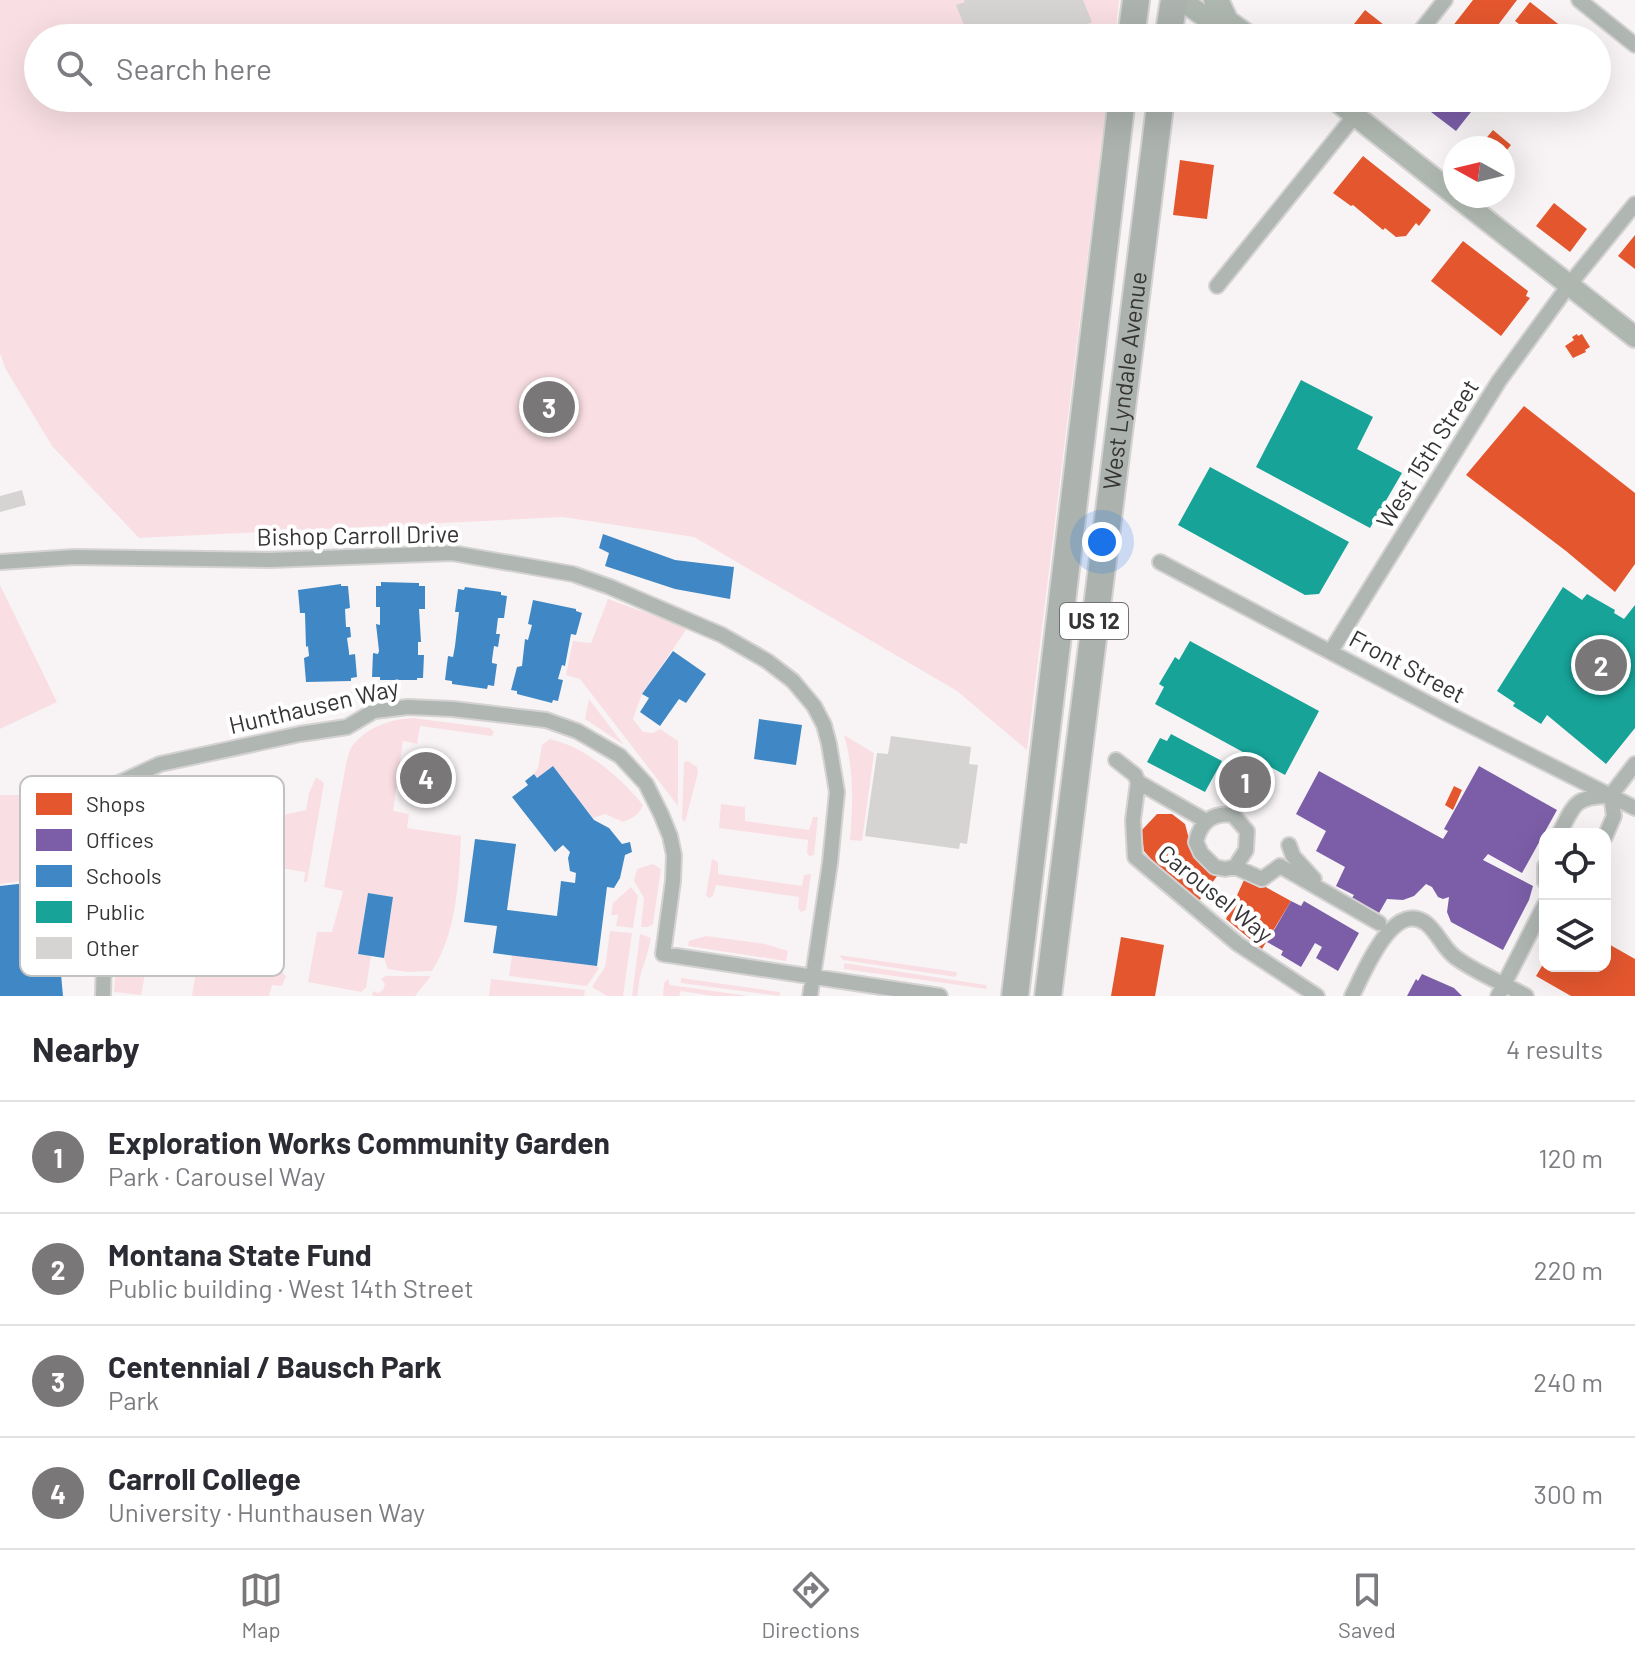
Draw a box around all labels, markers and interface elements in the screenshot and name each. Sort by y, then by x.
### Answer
search box [24,24,1611,112]
icon: search [52,46,96,90]
text: Search here [116,50,272,86]
north arrow [1443,136,1515,208]
street label: West Lyndale Avenue [1096,270,1152,491]
street label: West 15th Street [1369,373,1484,533]
pin: 3 [523,377,575,437]
street label: Bishop Carroll Drive [256,518,460,551]
your location [1082,522,1122,562]
road number: US 12 [1060,603,1128,639]
street label: Front Street [1345,623,1471,708]
pin: 2 [1575,635,1627,695]
street label: Hunthausen Way [226,672,401,739]
pin: 4 [400,748,452,808]
pin: 1 [1219,752,1271,812]
legend [20,776,284,976]
text: Shops [86,790,145,816]
text: Offices [86,826,154,852]
map controls [1539,828,1611,972]
button: locate [1539,828,1611,900]
street label: Carousel Way [1153,838,1279,948]
text: Schools [86,862,162,888]
text: Public [86,898,145,924]
button: layers [1539,900,1611,972]
text: Other [86,934,139,960]
text: Nearby [32,1028,140,1069]
text: 4 results [1506,1033,1603,1064]
text: Exploration Works Community Garden [108,1124,610,1160]
text: 1 [53,1142,63,1173]
text: 120 m [1539,1142,1603,1173]
text: Park · Carousel Way [108,1160,326,1191]
text: Montana State Fund [108,1236,372,1272]
text: 2 [51,1254,65,1285]
text: 220 m [1534,1254,1603,1285]
text: Public building · West 14th Street [108,1272,474,1303]
text: Centennial / Bausch Park [108,1348,442,1384]
text: 3 [51,1366,65,1397]
text: 240 m [1533,1366,1603,1397]
text: Park [108,1384,159,1415]
text: Carroll College [108,1460,301,1496]
text: 4 [50,1478,66,1509]
text: 300 m [1534,1478,1603,1509]
text: University · Hunthausen Way [108,1496,425,1527]
tab: Map [239,1568,283,1642]
tab: Directions [761,1568,860,1642]
tab: Saved [1338,1568,1396,1642]

